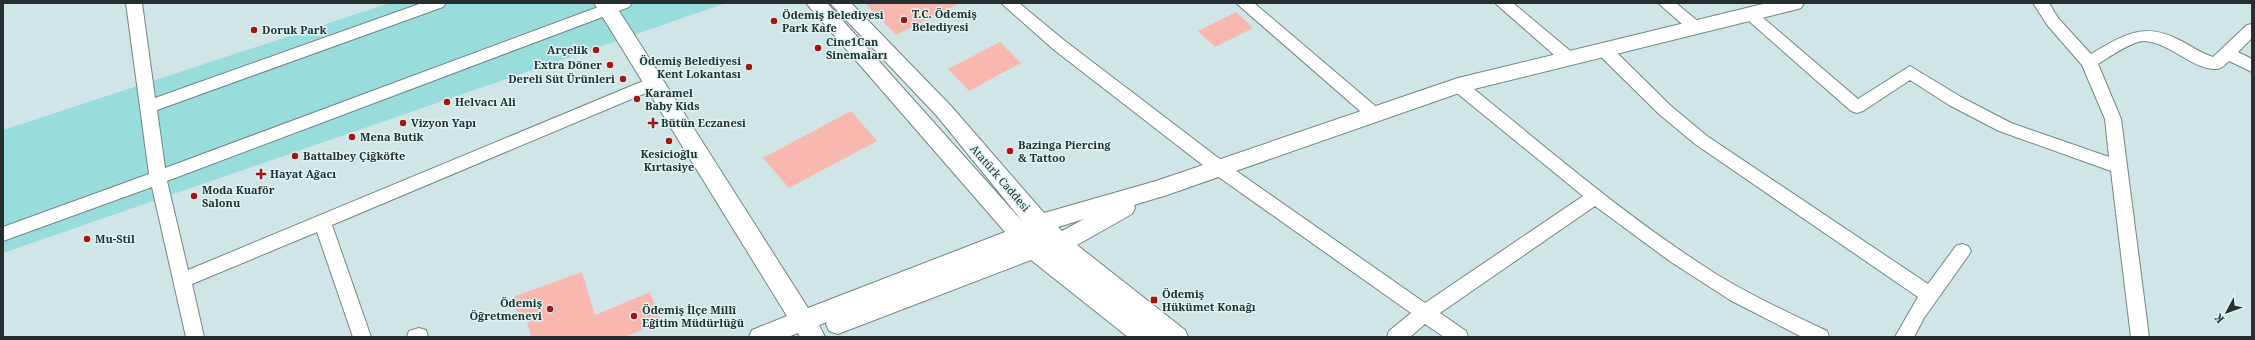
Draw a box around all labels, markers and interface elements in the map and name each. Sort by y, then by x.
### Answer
place label: T.C. Ödemiş Belediyesi [912,6,977,34]
place label: Ödemiş Belediyesi Park Kafe [782,7,884,35]
marker: T.C. Ödemiş Belediyesi [899,15,909,25]
marker: Ödemiş Belediyesi Park Kafe [769,16,779,26]
place label: Doruk Park [262,22,327,37]
marker: Doruk Park [249,25,259,35]
place label: Cine1Can Sinemaları [826,34,888,62]
place label: Arçelik [547,42,588,57]
marker: Cine1Can Sinemaları [813,43,823,53]
marker: Arçelik [591,45,601,55]
place label: Ödemiş Belediyesi Kent Lokantası [639,53,741,81]
place label: Extra Döner [534,57,602,72]
marker: Extra Döner [605,60,615,70]
marker: Ödemiş Belediyesi Kent Lokantası [744,62,754,72]
place label: Dereli Süt Ürünleri [508,71,615,86]
marker: Dereli Süt Ürünleri [618,74,628,84]
place label: Karamel Baby Kids [645,85,700,113]
place label: Helvacı Ali [455,94,516,109]
marker: Karamel Baby Kids [632,94,642,104]
marker: Helvacı Ali [442,97,452,107]
place label: Vizyon Yapı [411,115,476,130]
place label: Bütün Eczanesi [661,115,746,130]
marker: Vizyon Yapı [398,118,408,128]
marker: Bütün Eczanesi [648,118,658,128]
place label: Mena Butik [360,129,424,144]
marker: Mena Butik [347,132,357,142]
marker: Kesicioğlu Kırtasiye [664,136,674,146]
place label: Bazinga Piercing & Tattoo [1018,137,1112,165]
street label: Atatürk Caddesi [967,141,1034,215]
place label: Kesicioğlu Kırtasiye [640,146,698,174]
marker: Bazinga Piercing & Tattoo [1005,146,1015,156]
place label: Battalbey Çiğköfte [303,148,405,163]
marker: Battalbey Çiğköfte [290,151,300,161]
place label: Hayat Ağacı [270,166,336,181]
marker: Hayat Ağacı [255,168,267,180]
place label: Moda Kuaför Salonu [202,182,275,210]
marker: Moda Kuaför Salonu [189,191,199,201]
place label: Mu-Stil [95,231,135,246]
marker: Mu-Stil [82,234,92,244]
place label: Ödemiş Hükümet Konağı [1162,286,1256,314]
north arrow [2207,292,2247,332]
place label: Ödemiş Öğretmenevi [469,295,542,323]
marker: Ödemiş Hükümet Konağı [1149,295,1159,305]
place label: Ödemiş İlçe Millî Eğitim Müdürlüğü [642,302,745,330]
marker: Ödemiş Öğretmenevi [545,304,555,314]
text: K [2210,310,2227,327]
marker: Ödemiş İlçe Millî Eğitim Müdürlüğü [629,311,639,321]

